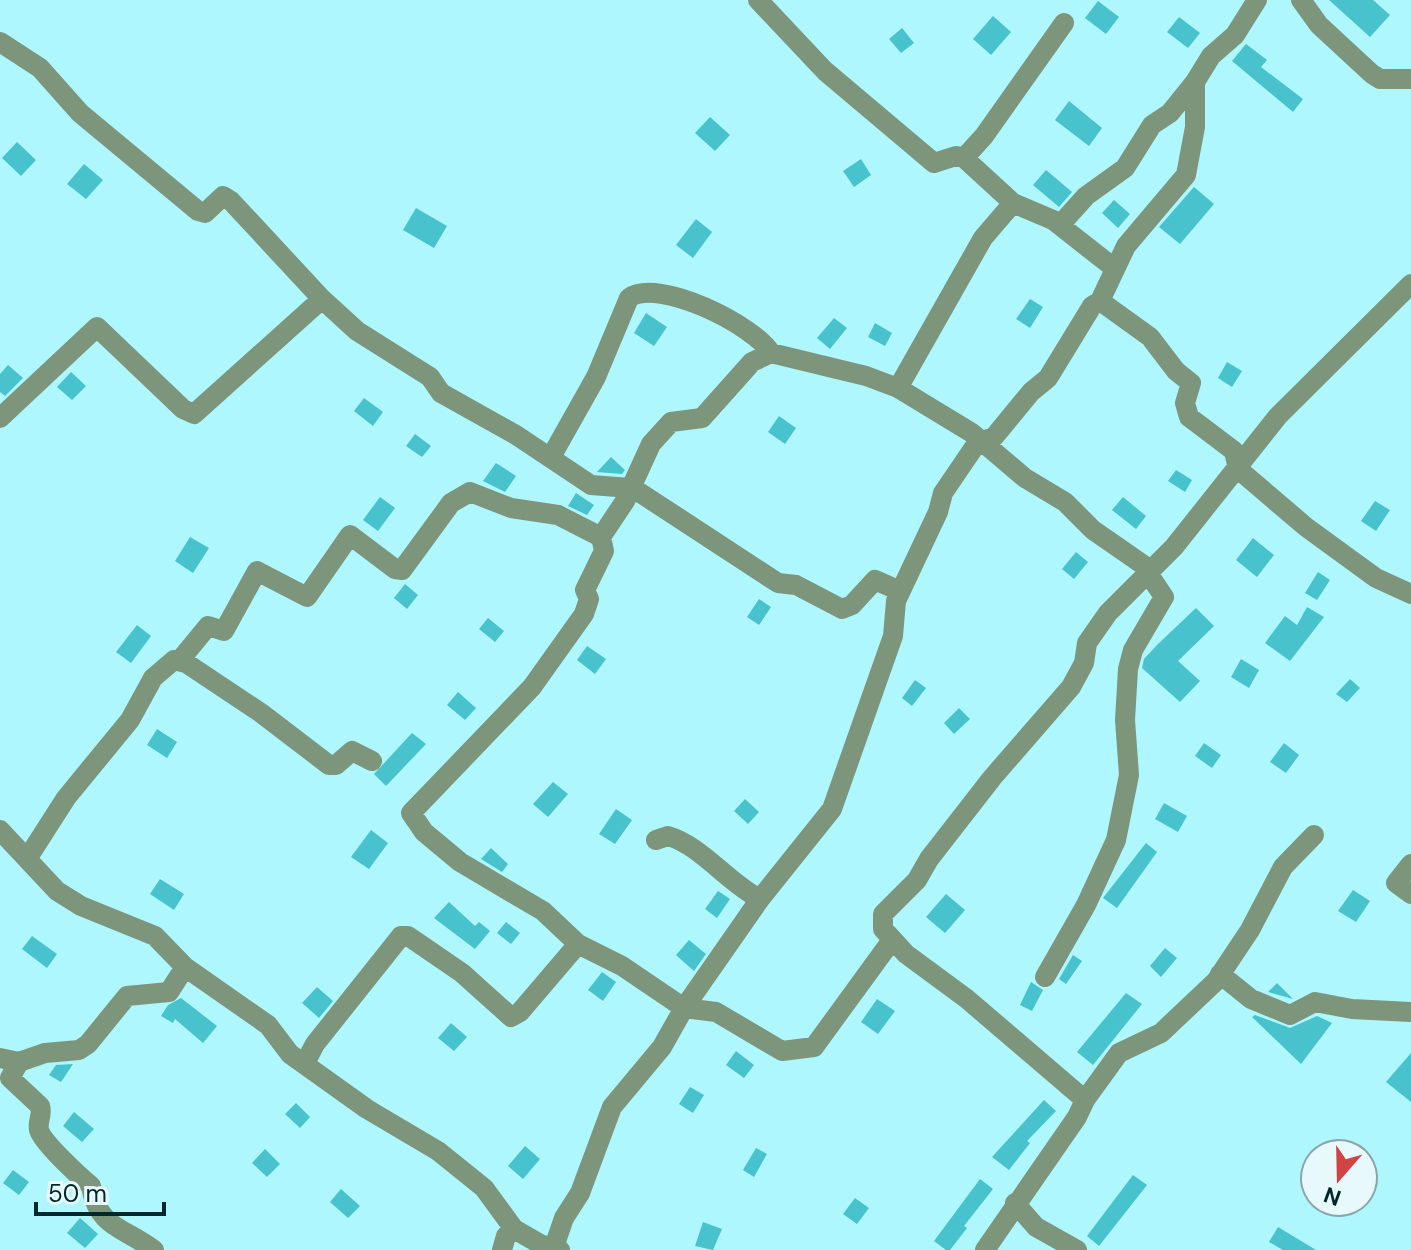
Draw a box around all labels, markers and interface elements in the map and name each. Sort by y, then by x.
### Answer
north arrow [1299,1138,1379,1218]
scale bar [36,1166,164,1216]
text: 50 m [48,1178,107,1209]
text: N [1320,1180,1345,1213]

